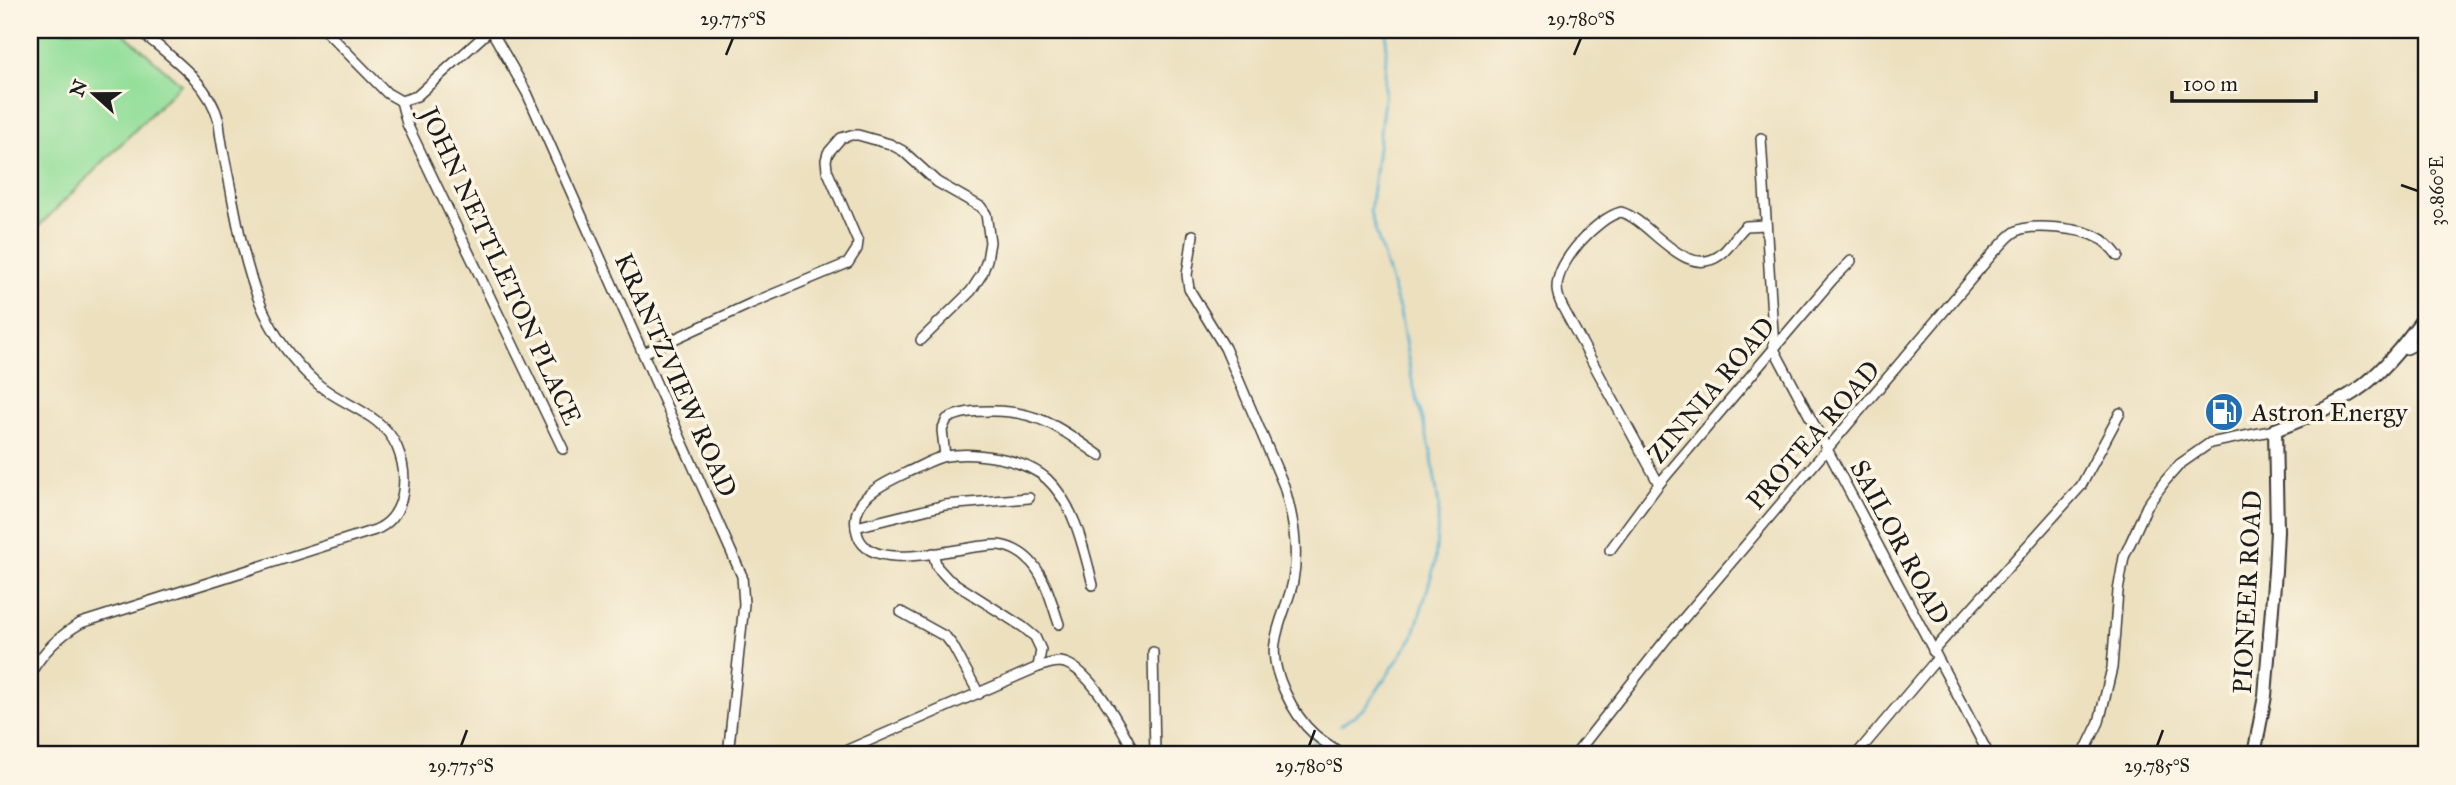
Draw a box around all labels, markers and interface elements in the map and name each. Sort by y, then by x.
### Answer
text: 29.775°S [700,8,766,30]
text: 29.780°S [1547,8,1615,30]
north arrow [60,60,130,130]
scale bar [2172,60,2316,104]
text: 100 m [2183,71,2238,97]
text: N [65,76,92,100]
street label: JOHN NETTLETON PLACE [412,99,589,430]
text: 30.860°E [2426,156,2448,226]
street label: KRANTZVIEW ROAD [608,248,744,502]
street label: ZINNIA ROAD [1641,310,1781,470]
street label: PROTEA ROAD [1739,354,1887,516]
fuel station icon: Astron Energy [2203,391,2245,433]
place label: Astron Energy [2250,396,2408,428]
street label: SAILOR ROAD [1843,454,1957,630]
street label: PIONEER ROAD [2226,489,2268,695]
text: 29.775°S [428,755,494,777]
text: 29.780°S [1275,755,1343,777]
text: 29.785°S [2124,755,2190,777]

